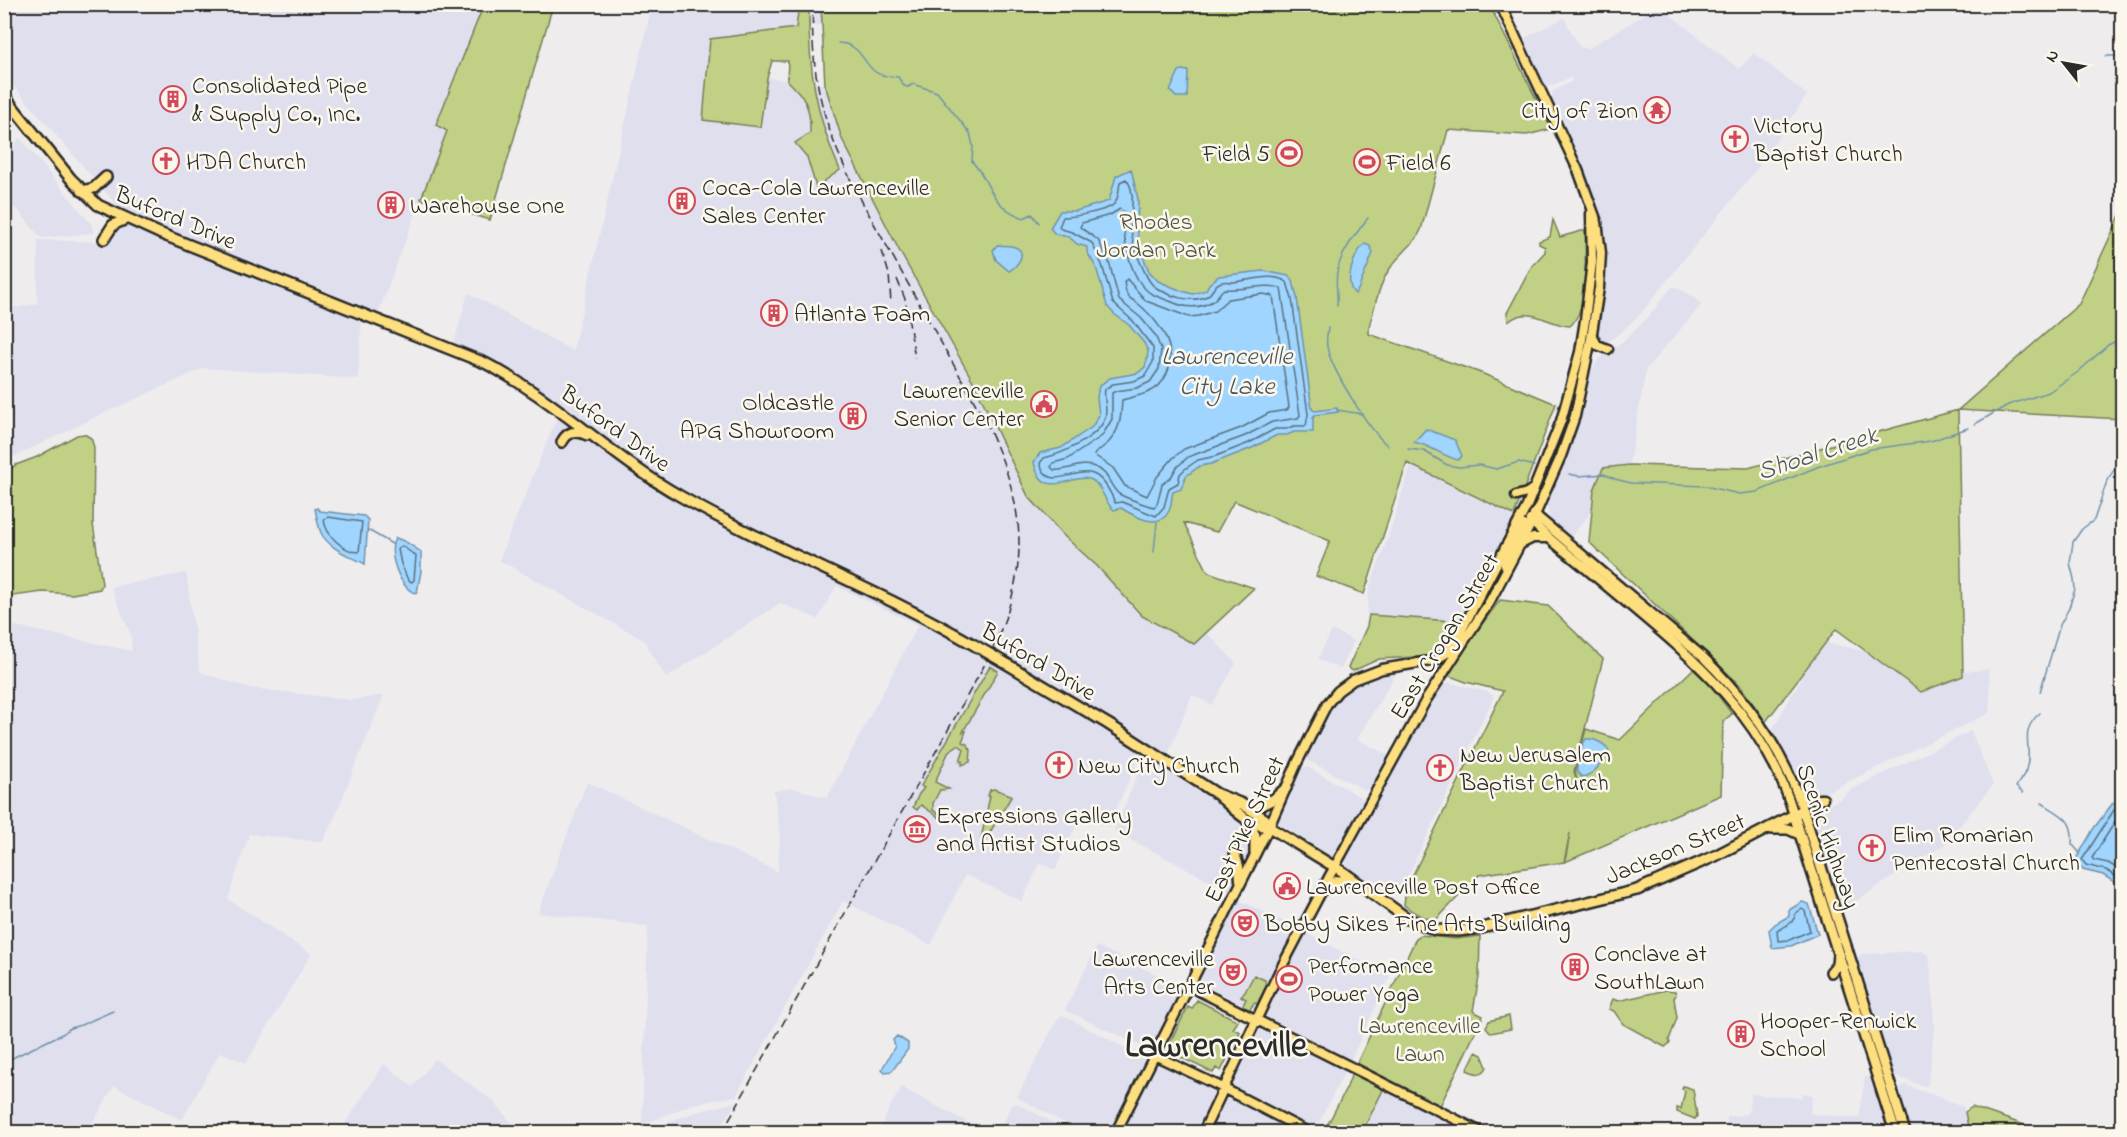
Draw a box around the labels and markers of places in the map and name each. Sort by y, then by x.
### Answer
place label: Consolidated Pipe & Supply Co., Inc. [192,70,367,134]
building icon: Consolidated Pipe & Supply Co., Inc. [158,84,188,114]
place label: City of Zion [1521,95,1638,131]
temple icon: City of Zion [1642,95,1672,125]
place label: Victory Baptist Church [1753,110,1903,173]
church icon: Victory Baptist Church [1720,124,1750,154]
place label: Field 5 [1201,138,1270,173]
sports icon: Field 5 [1274,138,1304,168]
church icon: HDA Church [151,146,181,176]
place label: HDA Church [186,146,306,181]
sports icon: Field 6 [1352,147,1382,177]
place label: Field 6 [1385,147,1451,182]
place label: Coca-Cola Lawrenceville Sales Center [702,172,930,235]
building icon: Coca-Cola Lawrenceville Sales Center [667,186,697,216]
building icon: Warehouse One [376,190,406,220]
place label: Warehouse One [410,190,565,225]
building icon: Atlanta Foam [759,298,789,328]
place label: Atlanta Foam [794,298,930,333]
place label: Lawrenceville Senior Center [894,375,1025,438]
place label: Oldcastle APG Showroom [680,387,834,450]
public building icon: Lawrenceville Senior Center [1029,389,1059,419]
building icon: Oldcastle APG Showroom [838,401,868,431]
place label: New Jerusalem Baptist Church [1459,739,1611,802]
church icon: New City Church [1044,750,1074,780]
place label: New City Church [1078,750,1239,786]
church icon: New Jerusalem Baptist Church [1425,753,1455,783]
place label: Expressions Gallery and Artist Studios [936,800,1131,863]
museum icon: Expressions Gallery and Artist Studios [902,814,932,844]
place label: Elim Romarian Pentecostal Church [1892,819,2080,882]
church icon: Elim Romarian Pentecostal Church [1857,833,1887,863]
public building icon: Lawrenceville Post Office [1272,871,1302,901]
place label: Lawrenceville Post Office [1306,871,1540,906]
theatre icon: Bobby Sikes Fine Arts Building [1230,908,1260,938]
place label: Bobby Sikes Fine Arts Building [1263,908,1571,944]
place label: Conclave at SouthLawn [1594,938,1707,1001]
place label: Lawrenceville Arts Center [1093,943,1215,1006]
place label: Performance Power Yoga [1308,950,1433,1013]
building icon: Conclave at SouthLawn [1560,952,1590,982]
theatre icon: Lawrenceville Arts Center [1218,957,1248,987]
sports icon: Performance Power Yoga [1274,964,1304,994]
place label: Hooper-Renwick School [1760,1005,1917,1068]
building icon: Hooper-Renwick School [1726,1019,1756,1049]

